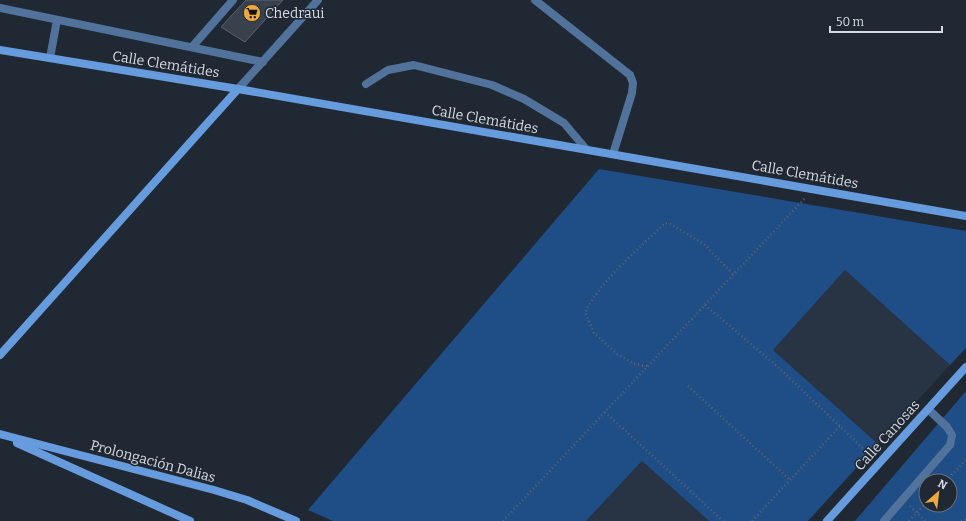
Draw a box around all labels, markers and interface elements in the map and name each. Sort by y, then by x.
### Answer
supermarket icon: Chedraui [242,3,262,23]
place label: Chedraui [265,5,325,22]
scale bar [830,8,942,34]
text: 50 m [836,15,865,29]
street label: Calle Clemátides [111,48,221,81]
street label: Calle Clemátides [430,102,540,137]
street label: Calle Clemátides [750,157,860,192]
street label: Calle Canosas [851,396,924,474]
street label: Prolongación Dalias [88,437,217,486]
north arrow [918,473,958,513]
text: N [936,477,950,493]

